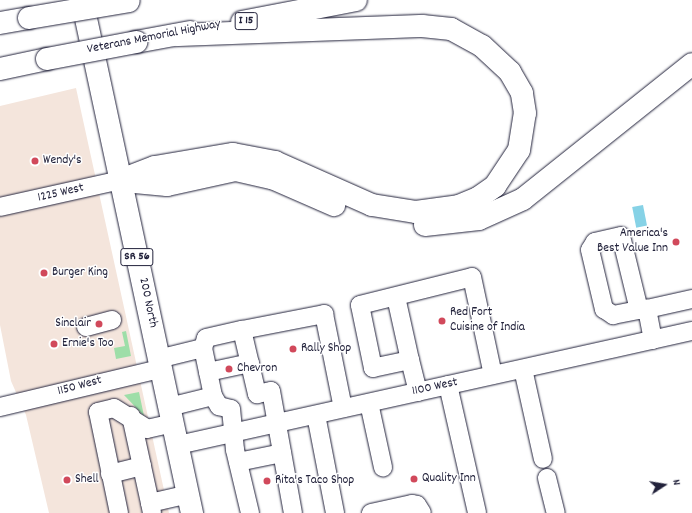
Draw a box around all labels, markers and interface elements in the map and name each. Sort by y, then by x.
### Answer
road number: I 15 [234,11,258,31]
street label: Veterans Memorial Highway [86,17,222,59]
place label: Wendy's [43,153,82,169]
marker: Wendy's [30,156,40,166]
street label: 1225 West [37,181,85,207]
place label: America's Best Value Inn [597,227,668,258]
marker: America's Best Value Inn [671,237,681,247]
road number: SR 56 [120,247,154,267]
place label: Burger King [52,265,108,281]
marker: Burger King [39,268,49,278]
street label: 200 North [134,277,160,329]
place label: Red Fort Cuisine of India [450,306,525,337]
place label: Sinclair [55,316,91,332]
marker: Red Fort Cuisine of India [437,316,447,326]
marker: Sinclair [94,319,104,329]
place label: Ernie's Too [62,336,113,352]
marker: Ernie's Too [49,339,59,349]
place label: Rally Shop [301,341,351,357]
marker: Rally Shop [288,344,298,354]
place label: Chevron [237,361,277,377]
marker: Chevron [224,364,234,374]
street label: 1150 West [56,374,104,400]
street label: 1100 West [411,376,459,400]
north arrow [644,465,684,505]
place label: Quality Inn [422,471,476,487]
place label: Shell [75,472,99,488]
place label: Rita's Taco Shop [275,473,354,489]
marker: Quality Inn [409,474,419,484]
marker: Shell [62,475,72,485]
marker: Rita's Taco Shop [262,476,272,486]
text: N [667,478,684,487]

